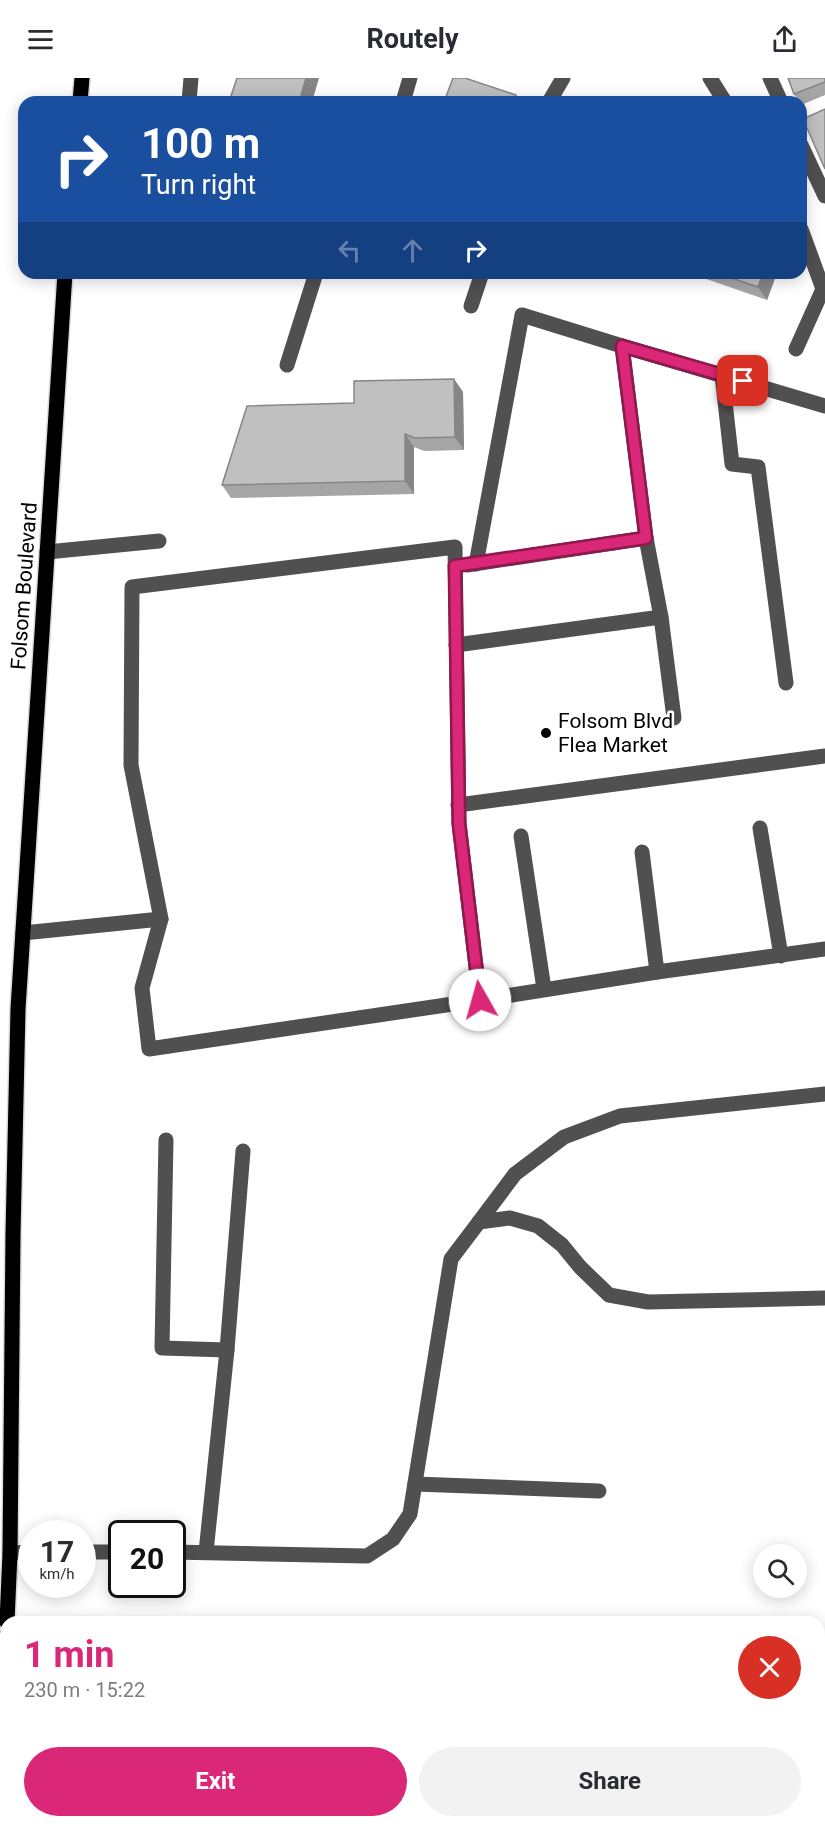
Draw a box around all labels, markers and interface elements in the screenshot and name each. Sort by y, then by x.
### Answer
icon: menu [24,23,57,56]
text: Routely [366,23,459,55]
icon: share [768,23,801,56]
text: 100 m [141,119,260,168]
icon: right [42,120,120,198]
text: Turn right [141,169,256,201]
icon: left [333,234,366,267]
icon: ahead [396,234,429,267]
icon: right [459,234,492,267]
pin [717,355,768,406]
icon: arrive [726,364,759,397]
street label: Folsom Boulevard [6,501,42,671]
place label: Folsom Blvd Flea Market [558,709,673,757]
marker: Folsom Blvd Flea Market [539,726,553,740]
position arrow [448,968,512,1032]
speed limit sign: 20 [108,1520,186,1598]
text: 17 [40,1534,74,1569]
map controls [753,1544,807,1598]
button: search [753,1544,807,1598]
text: km/h [39,1565,75,1583]
text: 1 min [24,1634,115,1676]
button: close [738,1636,801,1699]
text: 230 m · 15:22 [24,1678,145,1702]
button: Exit [24,1747,407,1816]
button: Share [419,1747,801,1816]

